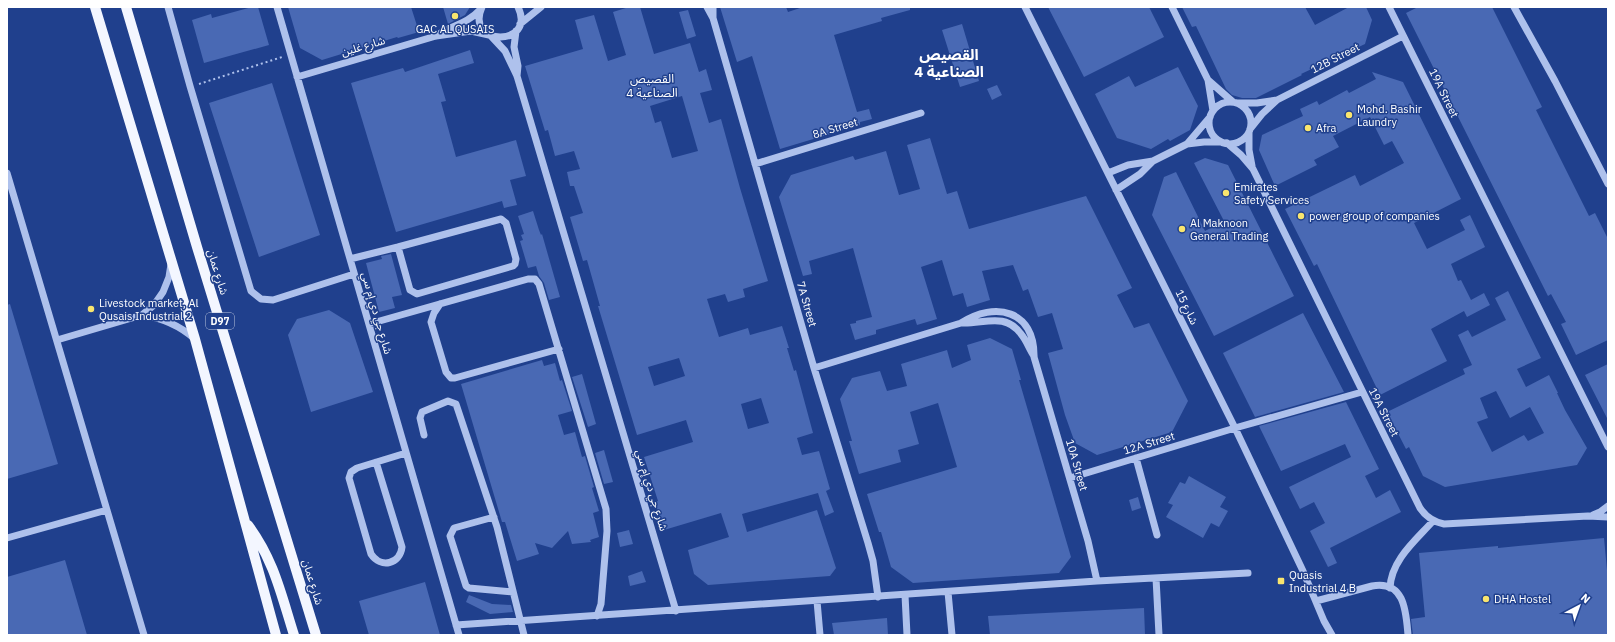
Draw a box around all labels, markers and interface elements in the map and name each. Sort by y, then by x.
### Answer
marker: GAC AL QUSAIS [450,11,460,21]
place label: GAC AL QUSAIS [416,22,494,36]
street label: شارع غلين [339,33,387,60]
street label: 12B Street [1308,40,1362,76]
district label: القصيص الصناعية 4 [914,45,984,81]
street label: 19A Street [1426,66,1462,120]
district label: القصيص الصناعية 4 [626,71,678,100]
place label: Mohd. Bashir Laundry [1357,102,1422,129]
marker: Mohd. Bashir Laundry [1344,110,1354,120]
street label: 8A Street [811,114,859,141]
place label: Afra [1316,121,1337,135]
marker: Afra [1303,123,1313,133]
place label: Emirates Safety Services [1234,180,1309,207]
marker: Emirates Safety Services [1221,188,1231,198]
place label: power group of companies [1309,209,1440,223]
marker: power group of companies [1296,211,1306,221]
place label: Al Maknoon General Trading [1190,216,1268,243]
marker: Al Maknoon General Trading [1177,224,1187,234]
street label: شارع عمان [204,248,232,297]
street label: شارع جي دي إم سي [356,270,395,357]
street label: 7A Street [794,280,820,328]
street label: شارع 15 [1172,287,1202,328]
place label: Livestock market, Al Qusais Industrial 2 [99,296,198,323]
marker: Livestock market, Al Qusais Industrial 2 [86,304,96,314]
road number: D97 [206,313,234,329]
street label: 19A Street [1366,385,1402,439]
street label: 12A Street [1122,429,1177,457]
street label: 10A Street [1063,438,1091,493]
street label: شارع جي دي إم سي [630,447,671,534]
street label: شارع عمان [299,558,327,607]
place label: Quasis Industrial 4 B [1289,568,1356,595]
marker: Quasis Industrial 4 B [1276,576,1286,586]
north arrow [1559,586,1599,626]
text: N [1578,591,1593,606]
place label: DHA Hostel [1494,592,1551,606]
marker: DHA Hostel [1481,594,1491,604]

